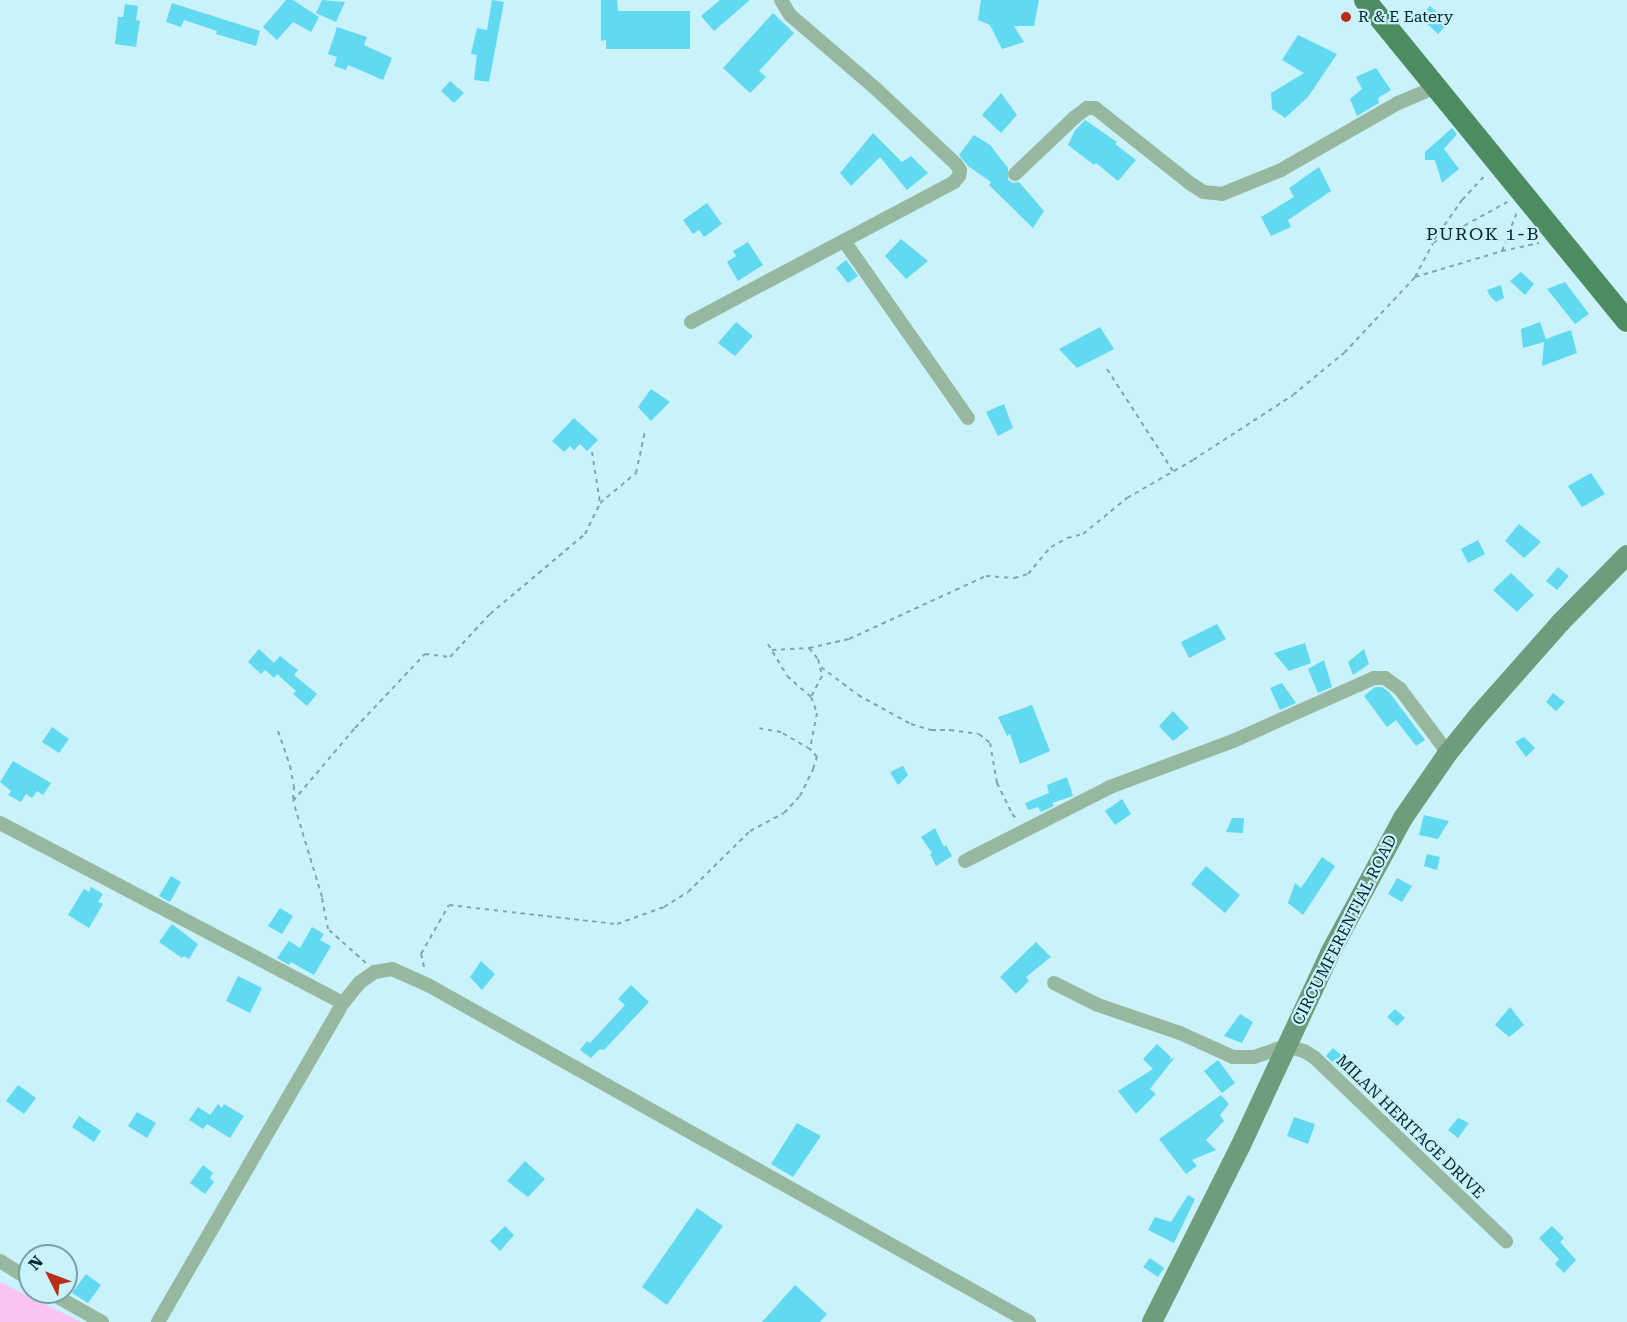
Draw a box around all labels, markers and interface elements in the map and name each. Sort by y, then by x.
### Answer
place label: R & E Eatery [1358,7,1453,27]
marker: R & E Eatery [1339,10,1353,24]
district label: PUROK 1-B [1426,223,1540,245]
street label: CIRCUMFERENTIAL ROAD [1289,832,1401,1028]
street label: MILAN HERITAGE DRIVE [1332,1051,1488,1203]
north arrow [18,1244,78,1304]
text: N [25,1252,47,1274]

